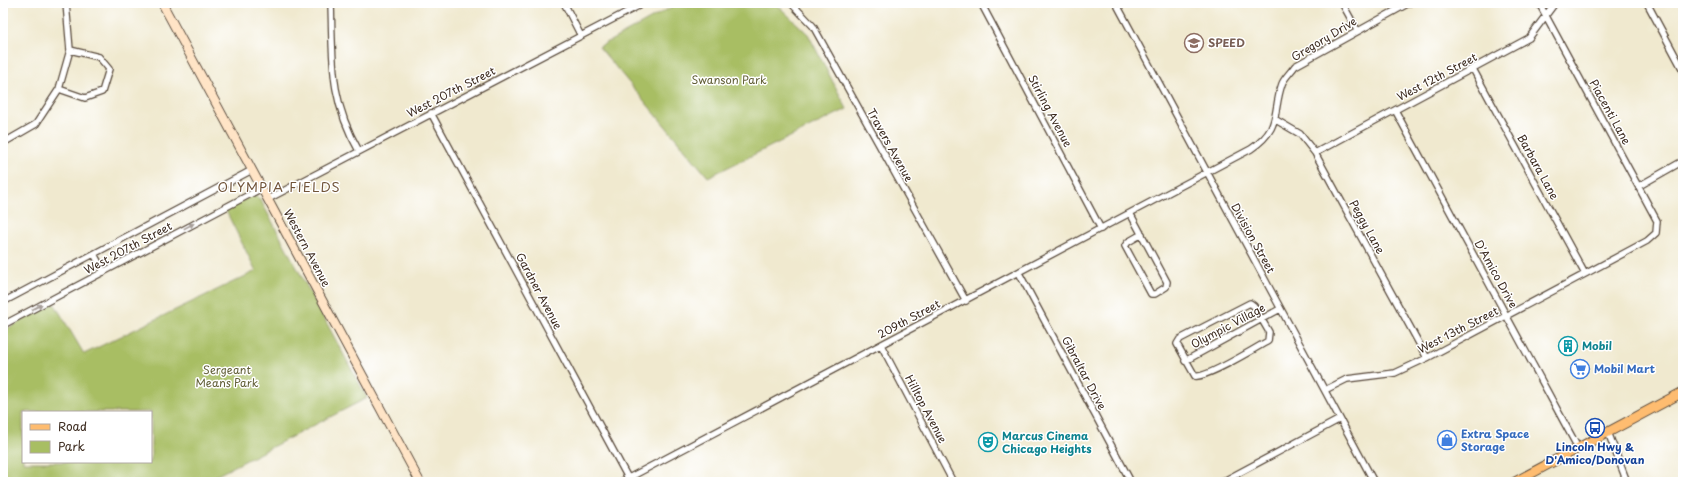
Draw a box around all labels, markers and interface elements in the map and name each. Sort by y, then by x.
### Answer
street label: Gregory Drive [1288,12,1360,65]
school or university icon: SPEED [1183,32,1205,54]
place label: SPEED [1208,34,1245,51]
street label: West 12th Street [1394,48,1480,105]
street label: West 207th Street [403,62,499,121]
park label: Swanson Park [691,71,767,88]
street label: Stirling Avenue [1024,72,1077,150]
street label: Piacenti Lane [1585,76,1635,148]
street label: Travers Avenue [863,105,918,185]
street label: Barbara Lane [1513,131,1563,203]
district label: OLYMPIA FIELDS [218,177,341,196]
street label: Peggy Lane [1346,197,1389,257]
street label: Division Street [1227,200,1280,276]
street label: Western Avenue [280,206,335,290]
street label: West 207th Street [81,217,175,278]
one-way arrow [183,223,195,229]
street label: D'Amico Drive [1471,237,1522,311]
street label: Gardner Avenue [512,249,567,332]
street label: 209th Street [874,295,944,342]
street label: Olympic Village [1188,299,1268,352]
street label: West 13th Street [1414,302,1502,357]
one-way arrow [32,304,43,310]
street label: Gibraltar Drive [1058,333,1111,413]
building icon: Mobil [1557,335,1579,357]
place label: Mobil [1582,337,1612,354]
supermarket icon: Mobil Mart [1569,358,1591,380]
place label: Mobil Mart [1594,360,1655,377]
park label: Sergeant Means Park [196,361,259,391]
street label: Hilltop Avenue [901,371,952,446]
legend [22,411,152,463]
text: Road [58,417,87,435]
bus stop icon: Lincoln Hwy & D'Amico/Donovan [1584,417,1606,439]
place label: Extra Space Storage [1461,425,1529,455]
place label: Marcus Cinema Chicago Heights [1002,427,1092,457]
shop icon: Extra Space Storage [1436,429,1458,451]
theatre icon: Marcus Cinema Chicago Heights [977,431,999,453]
text: Park [58,437,85,455]
place label: Lincoln Hwy & D'Amico/Donovan [1546,438,1645,468]

